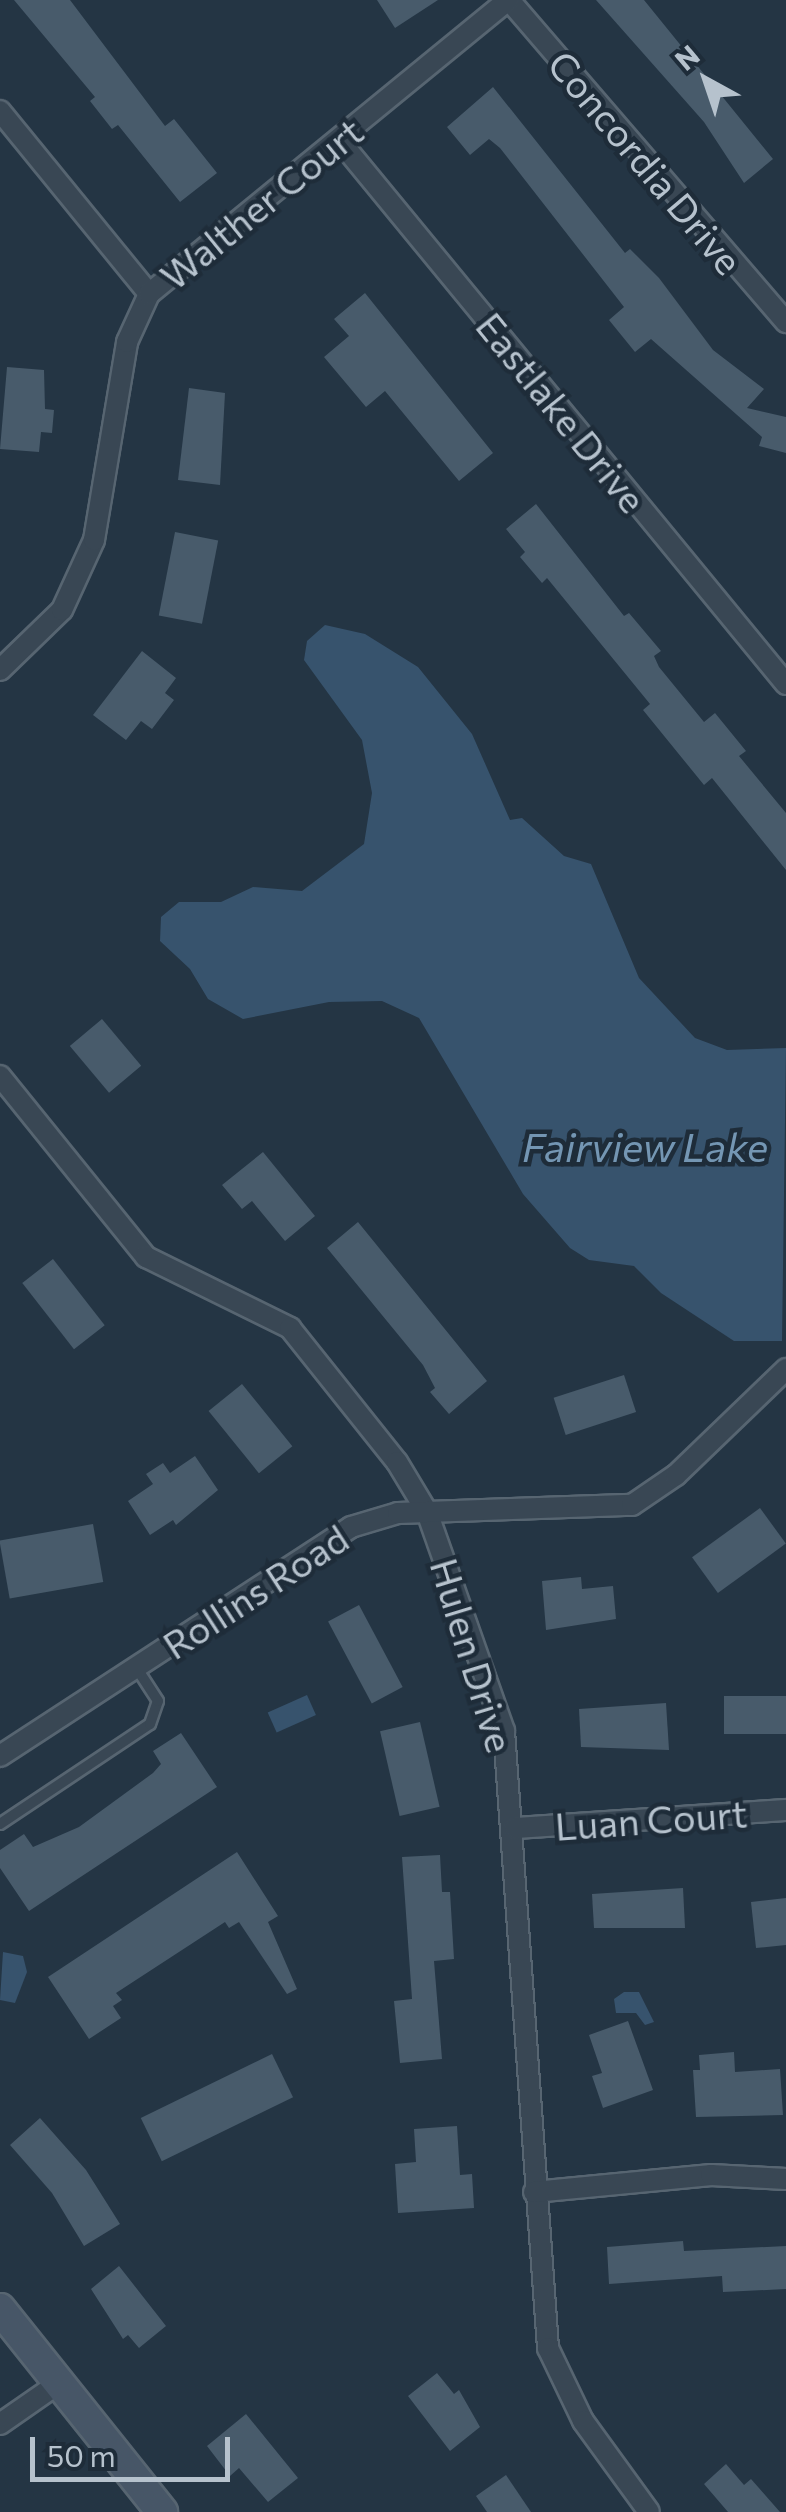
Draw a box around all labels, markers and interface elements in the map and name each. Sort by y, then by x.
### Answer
north arrow [656,30,756,130]
text: N [668,37,706,77]
street label: Concordia Drive [539,41,753,283]
street label: Walther Court [151,108,371,298]
street label: Eastlake Drive [468,303,656,521]
water label: Fairview Lake [522,1122,768,1170]
street label: Rollins Road [154,1514,356,1668]
street label: Hulen Drive [422,1553,524,1757]
street label: Luan Court [553,1790,749,1848]
scale bar [35,2417,235,2479]
text: 50 m [47,2436,116,2473]

